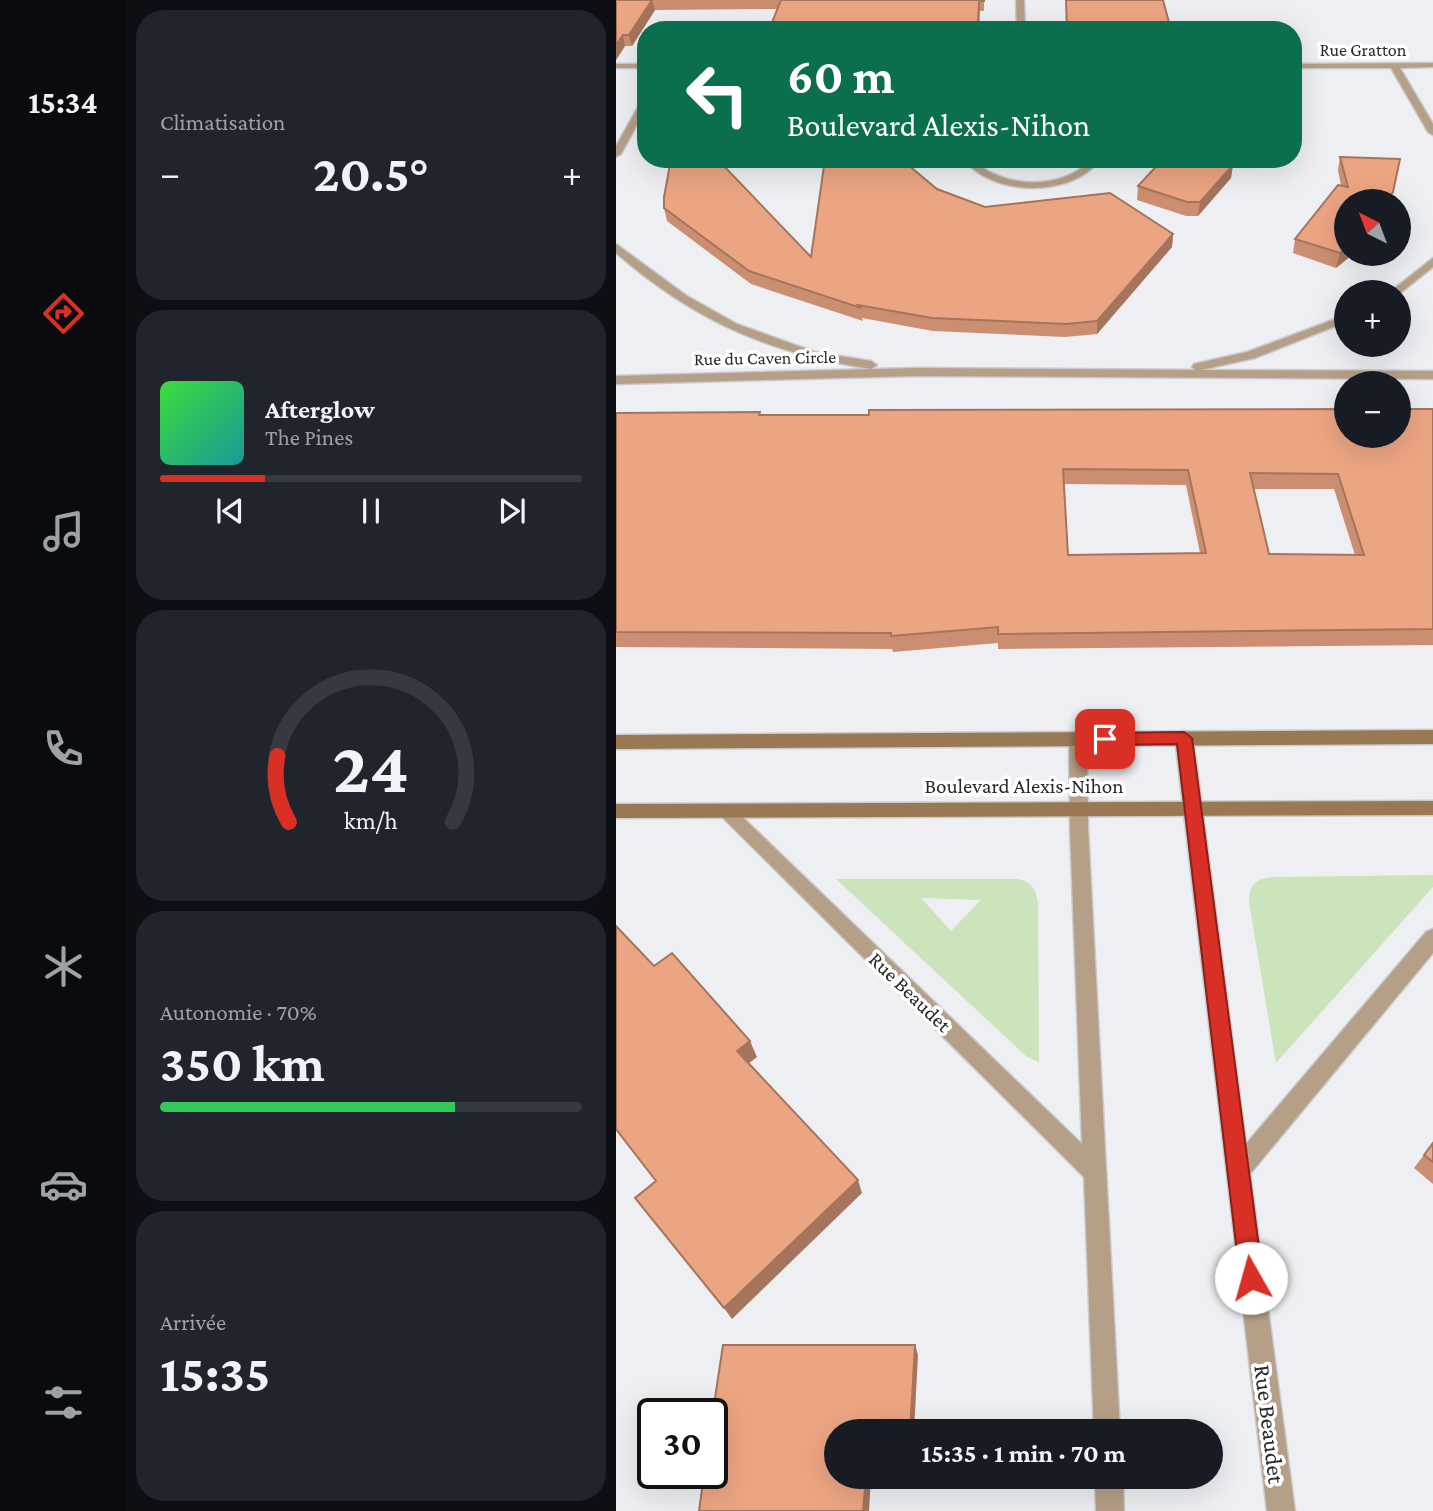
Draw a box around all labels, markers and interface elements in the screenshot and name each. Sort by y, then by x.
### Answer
street label: Rue Gratton [1320,40,1407,60]
icon: left [672,49,763,140]
text: 60 m [787,49,894,104]
text: 15:34 [28,84,98,120]
text: Boulevard Alexis-Nihon [787,107,1090,143]
text: Climatisation [160,109,285,135]
text: 20.5° [313,144,429,202]
text: − [160,152,180,194]
text: + [562,152,582,194]
north arrow [1334,189,1410,266]
map controls [1334,189,1411,448]
button: + [1334,280,1411,357]
icon: directions [39,289,88,338]
street label: Rue du Caven Circle [694,347,836,369]
button: − [1334,371,1411,448]
text: Afterglow [265,395,375,424]
text: The Pines [265,424,353,450]
icon: previous [211,492,249,530]
icon: pause [352,492,390,530]
icon: next [493,492,531,530]
icon: music [39,507,88,556]
pin [1075,709,1135,769]
icon: arrive [1086,720,1124,758]
icon: phone [39,724,88,773]
text: 24 [333,727,409,808]
street label: Boulevard Alexis-Nihon [925,774,1124,798]
text: km/h [344,806,398,833]
icon: climate [39,942,88,991]
street label: Rue Beaudet [864,947,957,1038]
text: Autonomie · 70% [160,999,317,1025]
text: 350 km [160,1034,325,1092]
icon: car [39,1160,88,1209]
position arrow [1214,1241,1288,1315]
text: Arrivée [160,1309,226,1335]
text: 15:35 [160,1344,270,1402]
street label: Rue Beaudet [1249,1363,1291,1486]
icon: filters [39,1378,88,1427]
speed limit sign: 30 [637,1398,728,1489]
text: 15:35 · 1 min · 70 m [921,1439,1126,1468]

